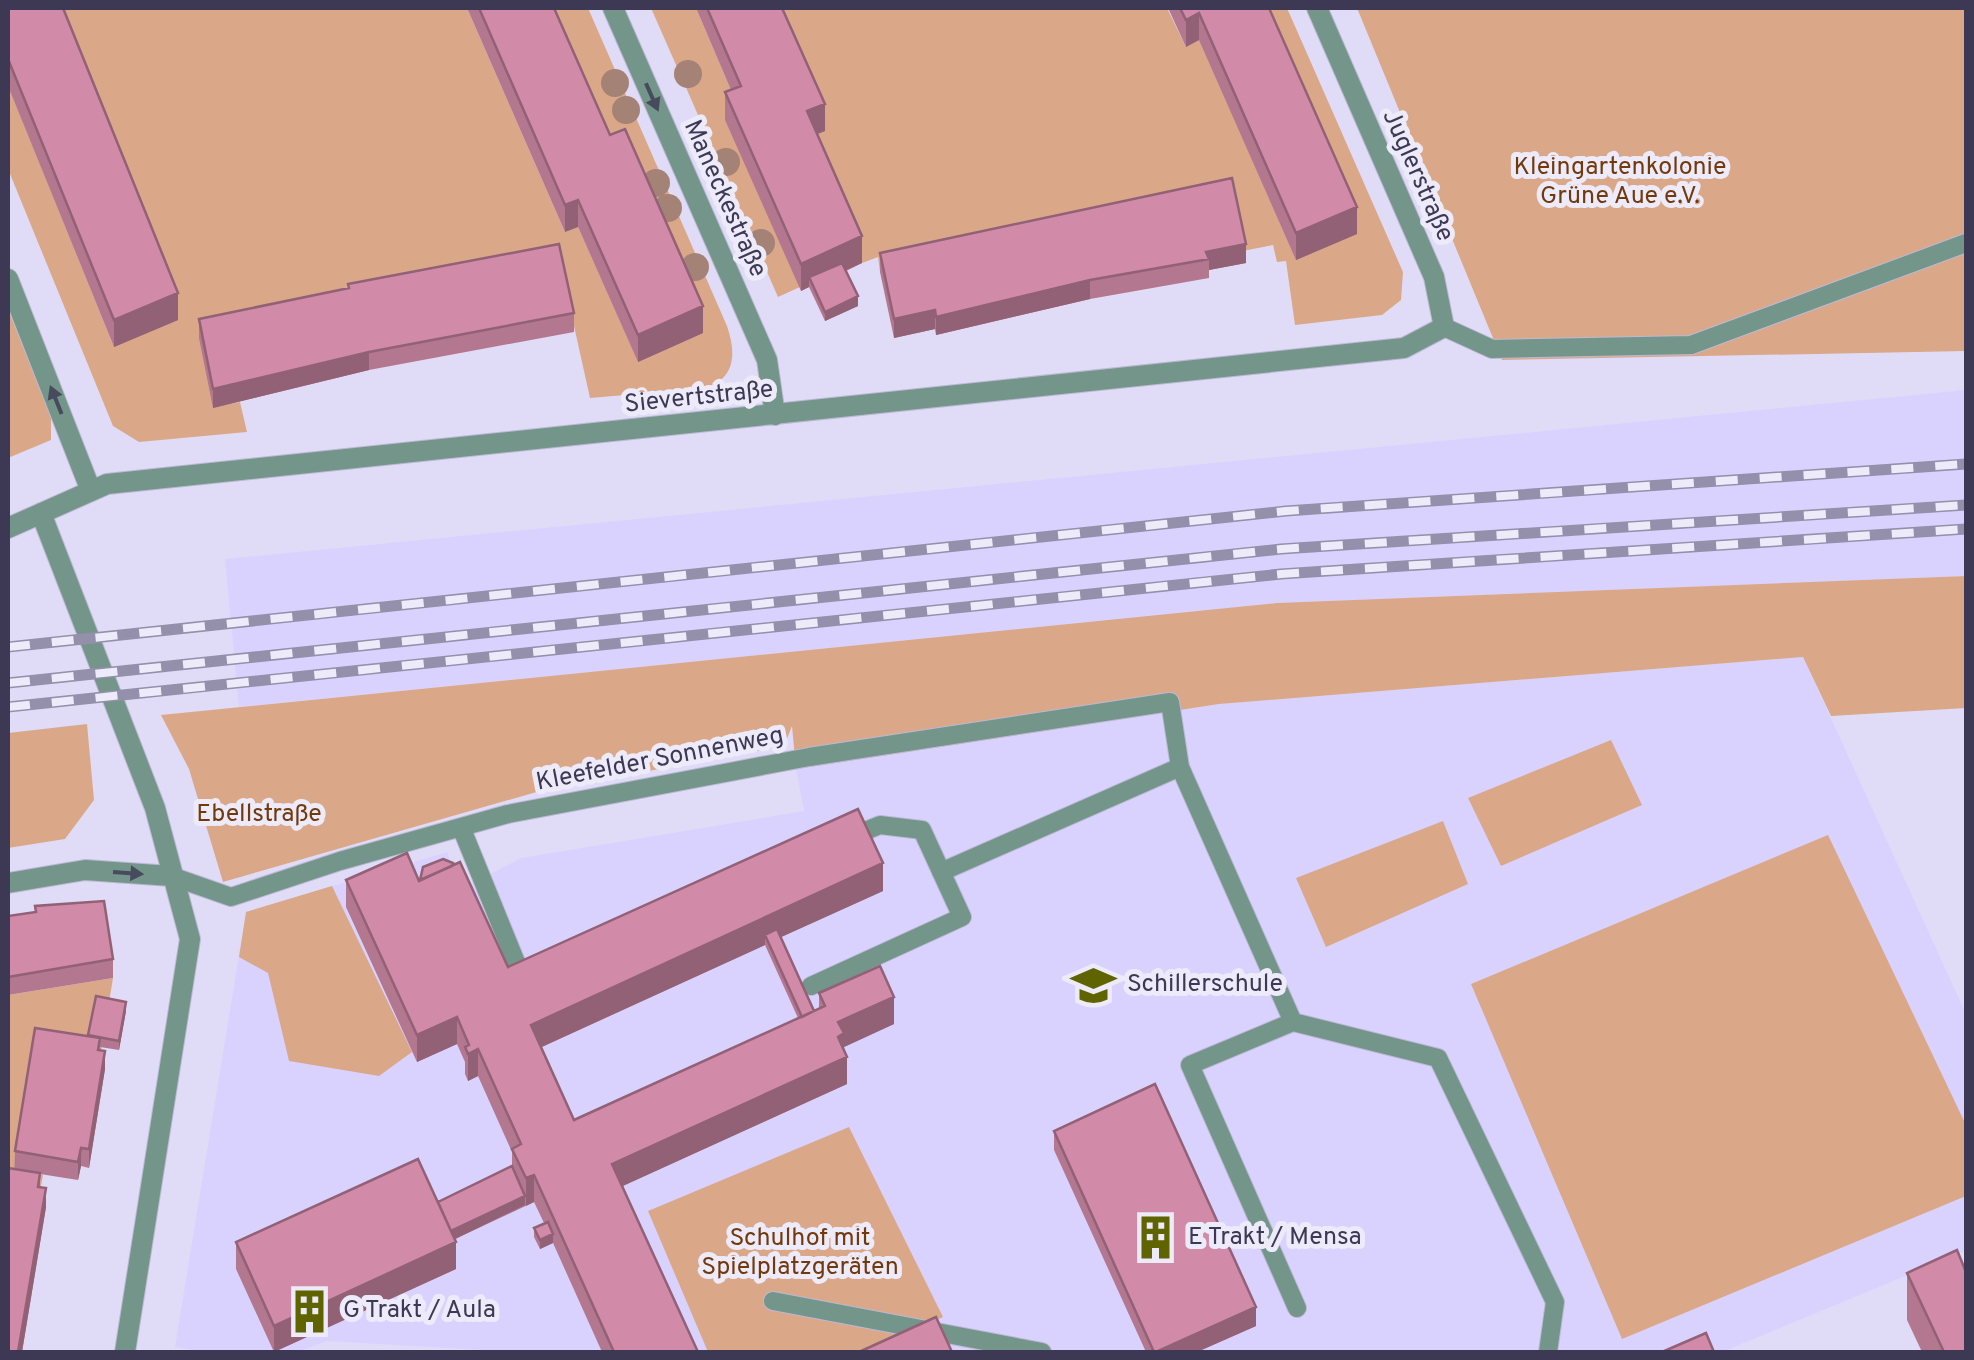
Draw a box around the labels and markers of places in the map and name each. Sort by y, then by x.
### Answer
school or university icon: Schillerschule [1070,961,1118,1009]
place label: Schillerschule [1127,969,1283,1001]
building icon: E Trakt / Mensa [1131,1214,1179,1262]
place label: E Trakt / Mensa [1188,1222,1362,1254]
building icon: G Trakt / Aula [286,1287,334,1335]
place label: G Trakt / Aula [343,1295,496,1327]

